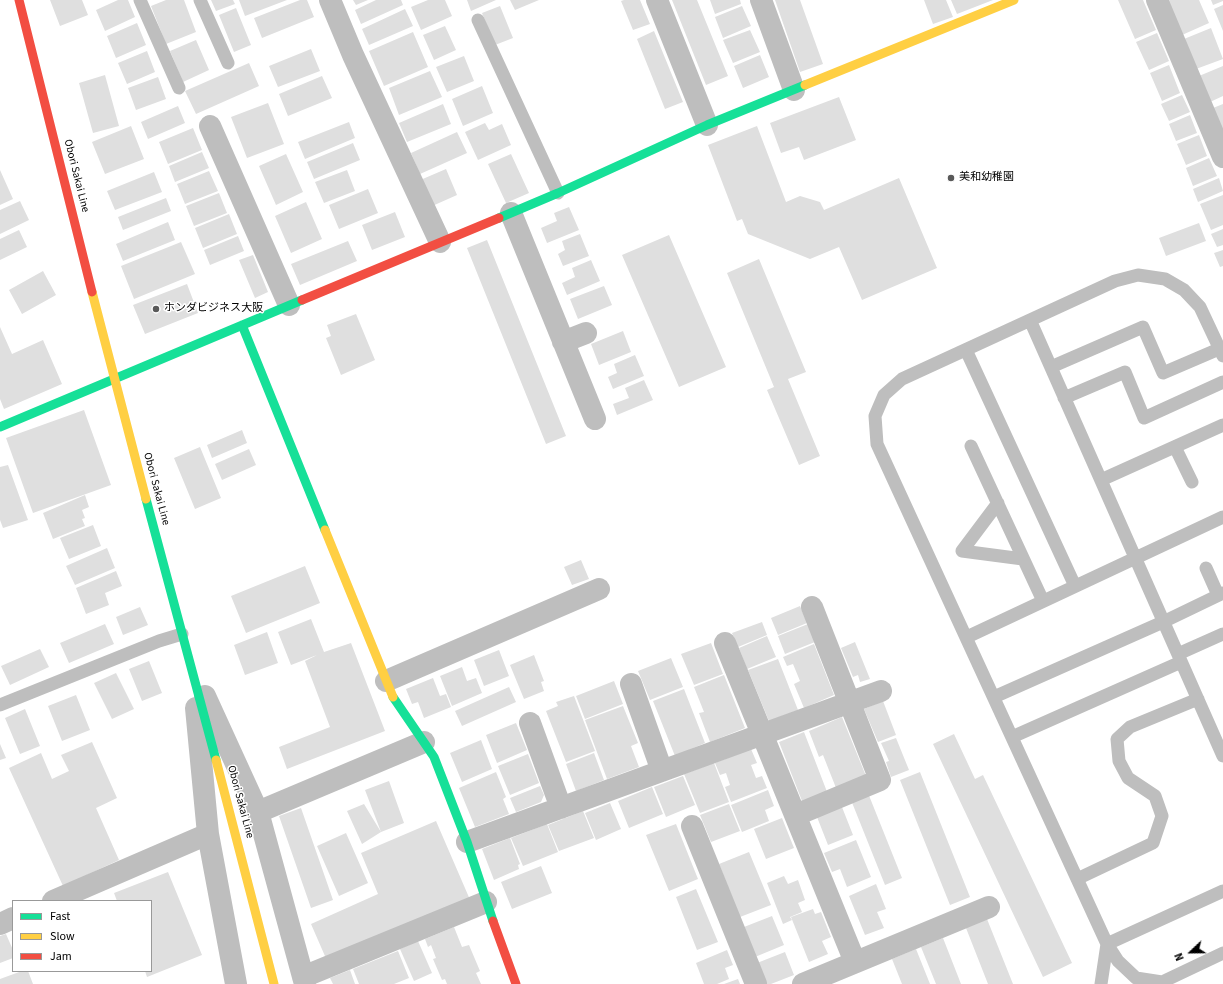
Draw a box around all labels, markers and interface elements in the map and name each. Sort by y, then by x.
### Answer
street label: Obori Sakai Line [61,138,91,214]
place label: 美和幼稚園 [959,171,1014,185]
marker: 美和幼稚園 [946,173,956,183]
place label: ホンダビジネス大阪 [164,302,263,316]
marker: ホンダビジネス大阪 [151,304,161,314]
street label: Obori Sakai Line [140,451,172,527]
street label: Obori Sakai Line [224,764,256,840]
legend [12,900,152,972]
text: Fast [50,908,70,925]
text: Slow [50,928,75,945]
north arrow [1171,932,1211,972]
text: Jam [50,948,72,965]
text: N [1171,950,1188,963]

